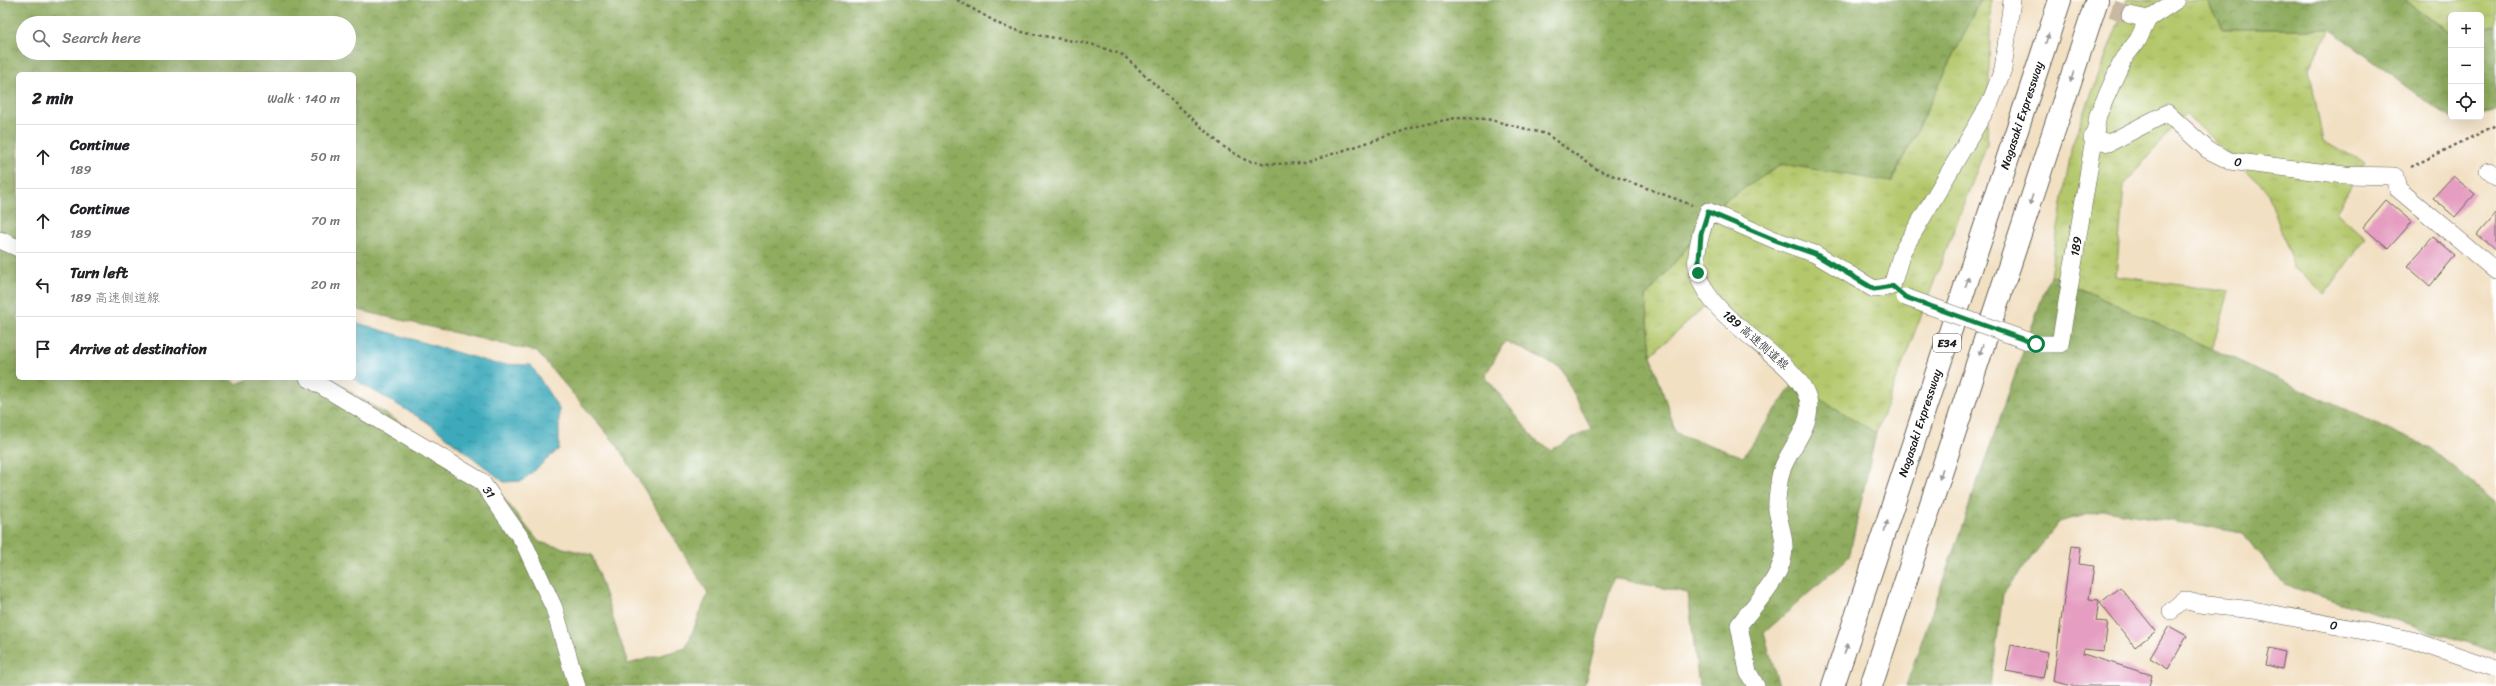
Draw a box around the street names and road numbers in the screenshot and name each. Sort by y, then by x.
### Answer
street label: Nagasaki Expressway [1994,58,2050,172]
street label: 0 [2233,151,2244,173]
street label: 189 [2064,235,2089,258]
street label: 189 高速側道線 [1718,305,1794,375]
road number: E34 [1933,334,1961,352]
street label: Nagasaki Expressway [1892,365,1948,480]
street label: 31 [476,481,501,503]
street label: 0 [2328,614,2340,637]

